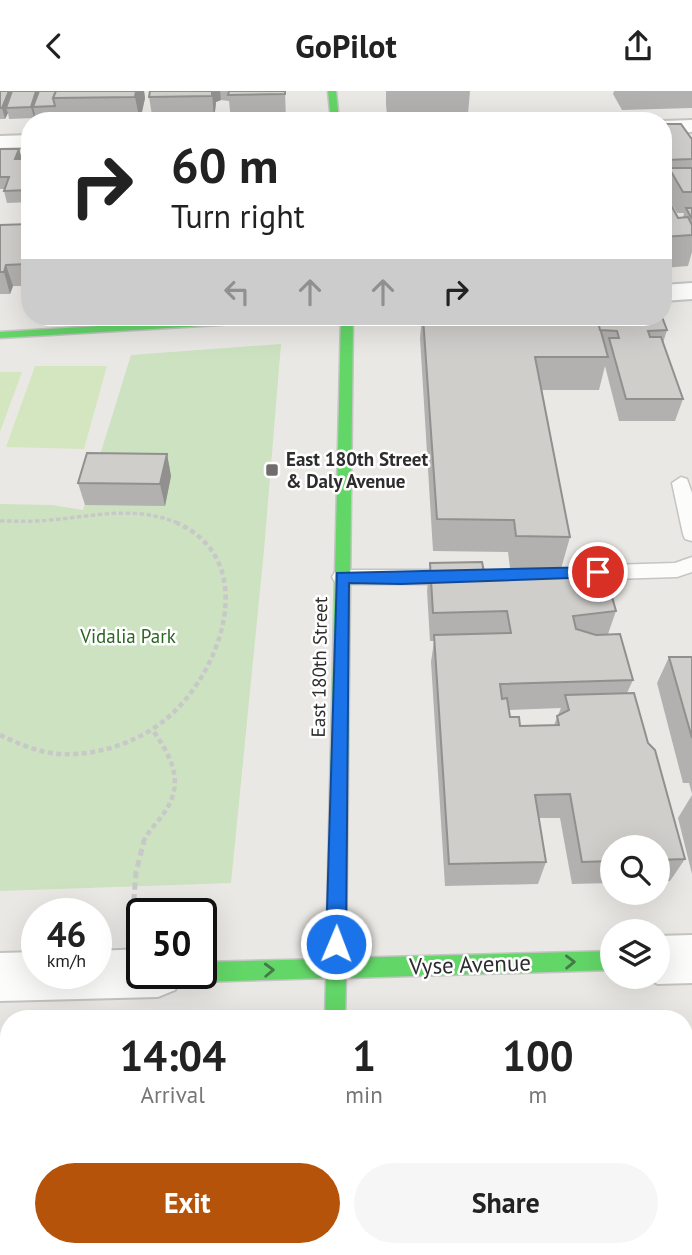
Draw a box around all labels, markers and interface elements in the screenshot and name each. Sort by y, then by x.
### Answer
text: GoPilot [295,25,397,67]
icon: back [35,27,73,65]
icon: share [619,27,657,65]
text: 60 m [171,133,278,197]
icon: right [56,140,147,231]
text: Turn right [171,195,305,237]
icon: left [218,273,256,311]
icon: ahead [291,273,329,311]
icon: ahead [364,273,402,311]
icon: right [437,273,475,311]
place label: East 180th Street & Daly Avenue [286,447,428,493]
marker: East 180th Street & Daly Avenue [264,462,280,478]
pin [568,542,628,602]
icon: arrive [579,553,617,591]
street label: East 180th Street [306,596,332,738]
park label: Vidalia Park [79,624,176,648]
map controls [600,835,670,989]
button: search [600,835,670,905]
speed limit sign: 50 [126,898,217,989]
position arrow [299,907,373,981]
text: 46 [47,911,86,957]
button: layers [600,919,670,989]
street label: Vyse Avenue [408,947,531,981]
text: km/h [47,949,86,972]
one-way arrow [565,954,576,969]
one-way arrow [264,963,275,978]
text: 14:04 [119,1028,226,1083]
text: 1 [352,1028,376,1083]
text: 100 [502,1028,574,1083]
text: Arrival [140,1080,205,1109]
text: min [345,1080,383,1109]
text: m [529,1080,547,1109]
button: Exit [35,1163,340,1243]
button: Share [354,1163,658,1243]

